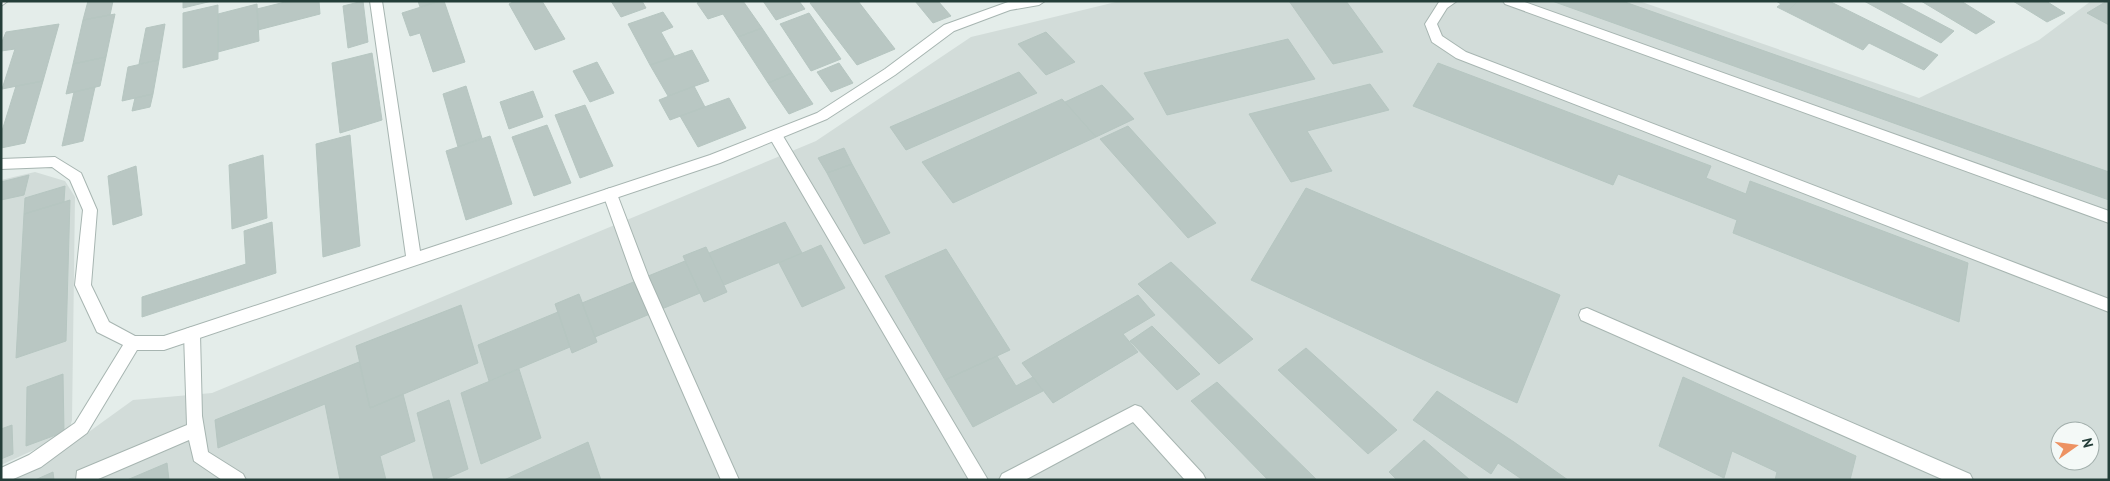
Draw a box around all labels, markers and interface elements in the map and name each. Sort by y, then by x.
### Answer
north arrow [2050,421,2100,471]
text: N [2078,436,2097,449]

